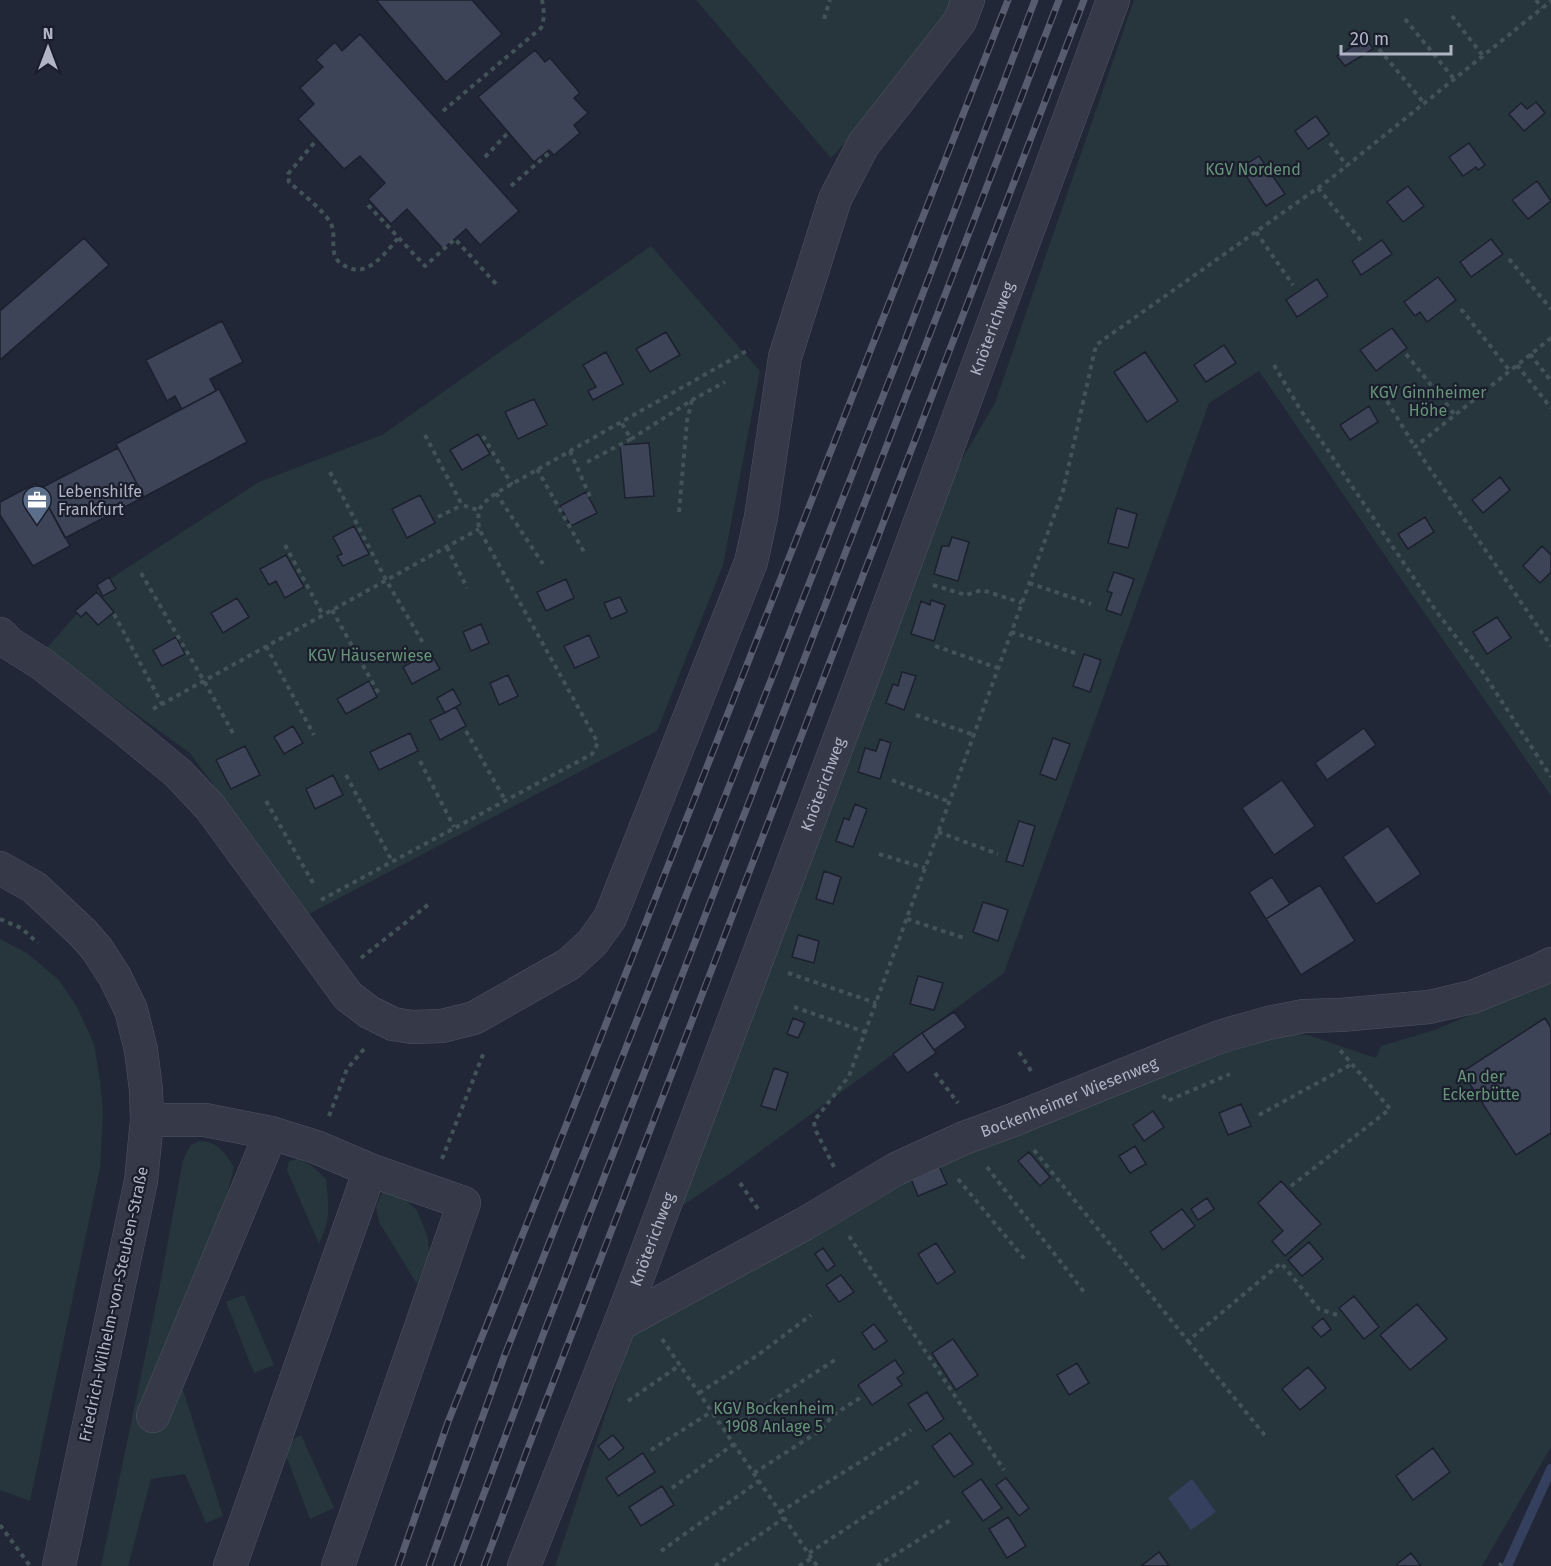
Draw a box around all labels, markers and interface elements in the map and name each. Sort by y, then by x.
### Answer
north arrow [18,18,78,78]
scale bar [1341,18,1450,56]
text: N [43,24,53,43]
text: 20 m [1350,28,1389,50]
park label: KGV Nordend [1205,160,1301,179]
street label: Knöterichweg [966,278,1018,378]
park label: KGV Ginnheimer Höhe [1369,383,1487,420]
place label: Lebenshilfe Frankfurt [58,482,142,519]
office icon: Lebenshilfe Frankfurt [21,484,53,526]
park label: KGV Häuserwiese [308,646,432,665]
street label: Knöterichweg [797,734,850,834]
street label: Bockenheimer Wiesenweg [978,1053,1161,1141]
park label: An der Eckerbütte [1442,1067,1520,1104]
street label: Friedrich-Wilhelm-von-Steuben-Straße [75,1165,152,1443]
street label: Knöterichweg [626,1189,679,1289]
park label: KGV Bockenheim 1908 Anlage 5 [713,1399,835,1436]

